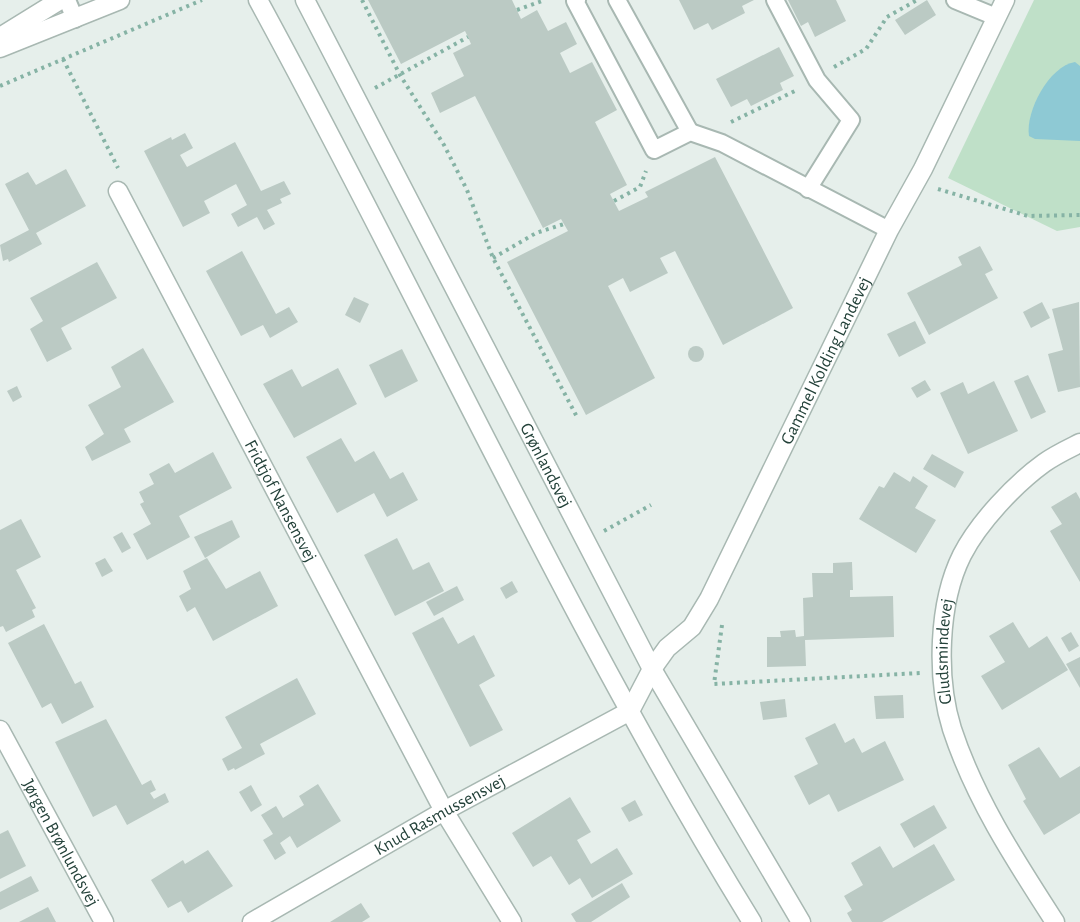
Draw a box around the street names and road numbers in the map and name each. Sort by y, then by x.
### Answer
street label: Gammel Kolding Landevej [778,274,875,447]
street label: Grønlandsvej [516,420,575,511]
street label: Fridtjof Nansensvej [241,437,319,565]
street label: Gludsmindevej [934,597,957,706]
street label: Knud Rasmussensvej [371,772,508,859]
street label: Jørgen Brønlundsvej [18,776,102,910]

